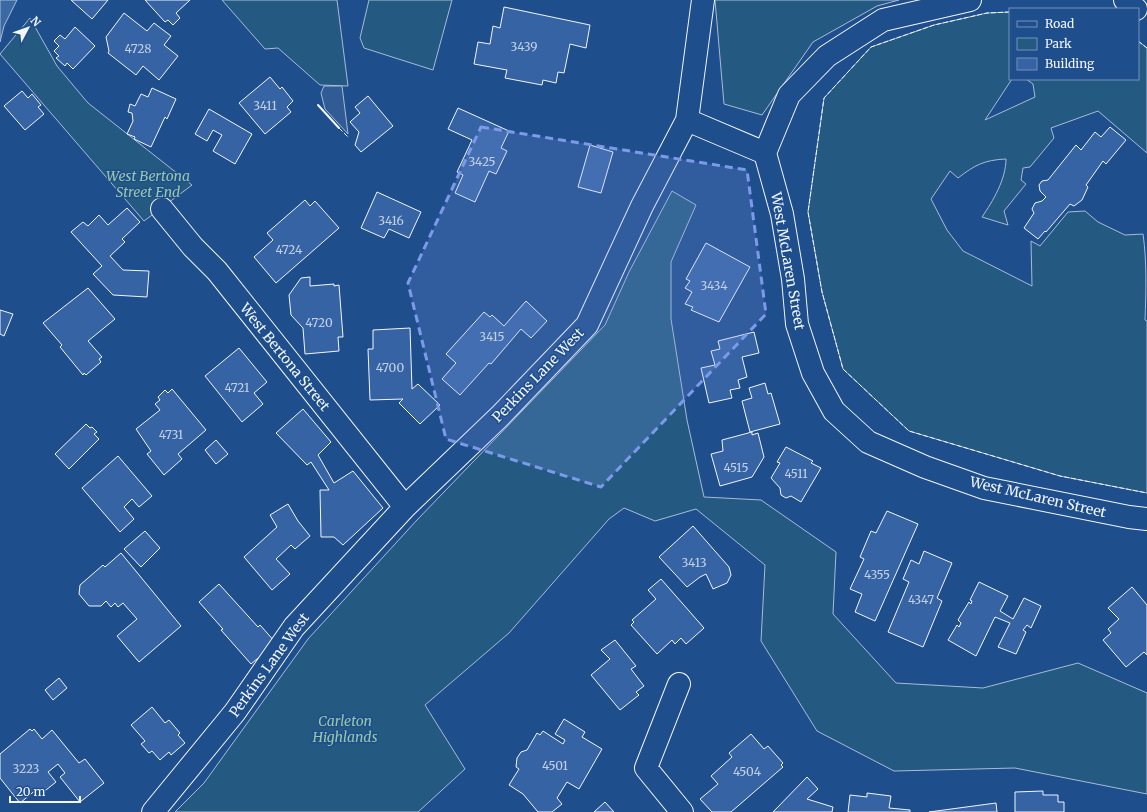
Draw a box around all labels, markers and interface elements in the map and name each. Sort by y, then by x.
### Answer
north arrow [8,8,48,48]
legend [1009,8,1139,80]
text: N [27,14,44,30]
text: Road [1045,16,1074,31]
text: Park [1045,36,1072,51]
house number: 3439 [511,39,537,54]
house number: 4728 [125,41,151,56]
text: Building [1045,56,1095,71]
house number: 3411 [253,98,277,113]
house number: 3425 [468,154,496,169]
park label: West Bertona Street End [106,167,190,201]
street label: West McLaren Street [767,190,809,332]
house number: 3416 [378,213,404,228]
house number: 4724 [275,242,303,257]
house number: 3434 [700,278,728,293]
street label: West Bertona Street [235,299,334,415]
house number: 4720 [305,315,333,330]
street label: Perkins Lane West [488,324,588,426]
house number: 3415 [479,329,505,344]
house number: 4700 [376,360,404,375]
house number: 4721 [224,380,250,395]
house number: 4731 [159,427,184,442]
house number: 4515 [724,460,748,475]
house number: 4511 [784,466,808,481]
street label: West McLaren Street [967,472,1108,522]
house number: 3413 [681,555,707,570]
house number: 4355 [864,567,890,582]
house number: 4347 [908,592,934,607]
street label: Perkins Lane West [225,609,313,721]
park label: Carleton Highlands [312,712,378,746]
house number: 4501 [542,758,568,773]
house number: 3223 [13,761,40,776]
house number: 4504 [733,764,762,779]
scale bar [10,778,80,804]
text: 20 m [16,784,45,799]

